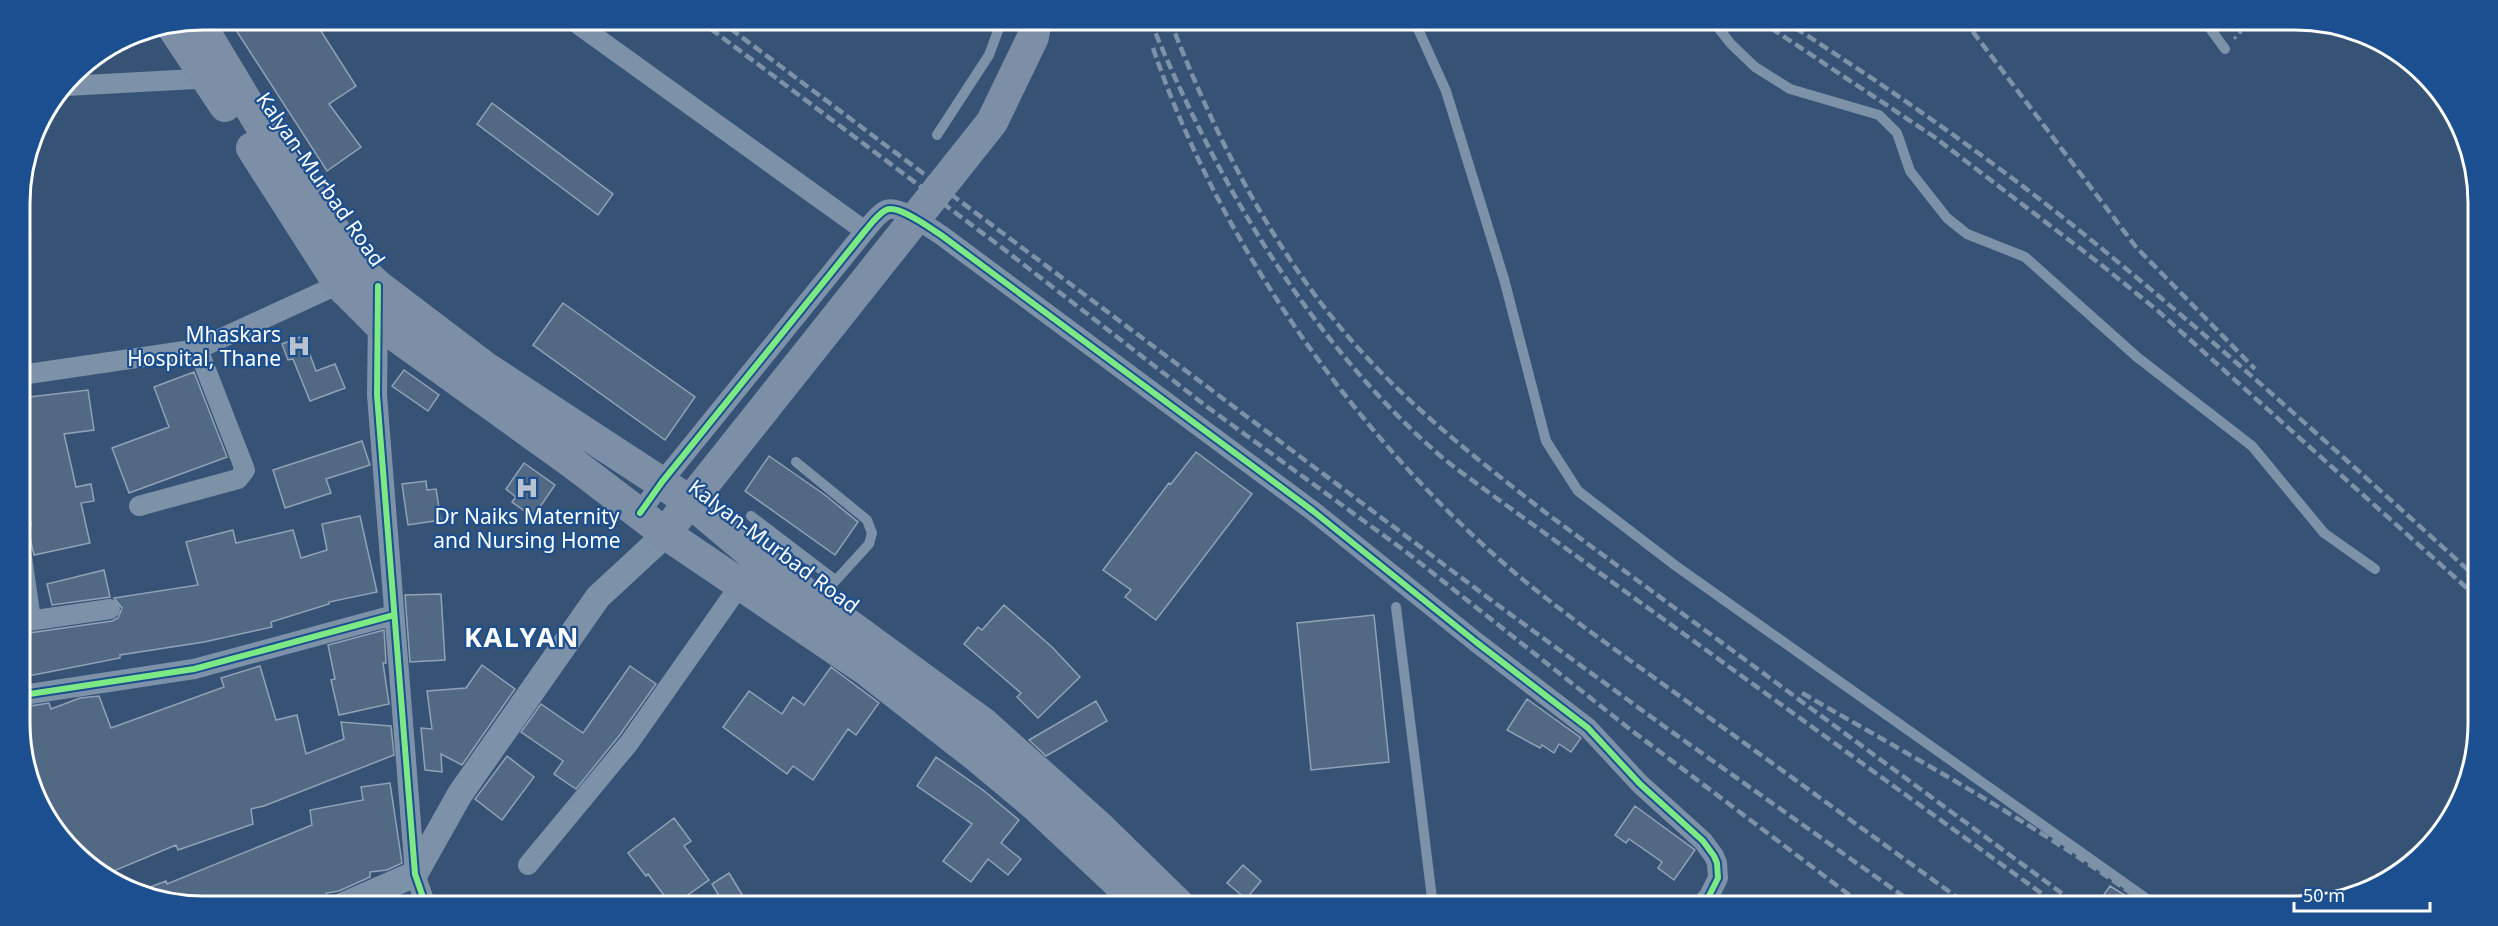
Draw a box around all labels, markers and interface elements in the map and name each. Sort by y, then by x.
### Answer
street label: Kalyan-Murbad Road [250,86,392,272]
place label: Mhaskars Hospital, Thane [127,320,281,372]
hospital icon: Mhaskars Hospital, Thane [286,333,312,359]
street label: Kalyan-Murbad Road [683,473,865,619]
hospital icon: Dr Naiks Maternity and Nursing Home [514,475,540,501]
place label: Dr Naiks Maternity and Nursing Home [433,502,621,554]
district label: KALYAN [464,618,580,655]
scale bar [2294,875,2430,913]
text: 50 m [2303,883,2345,907]

